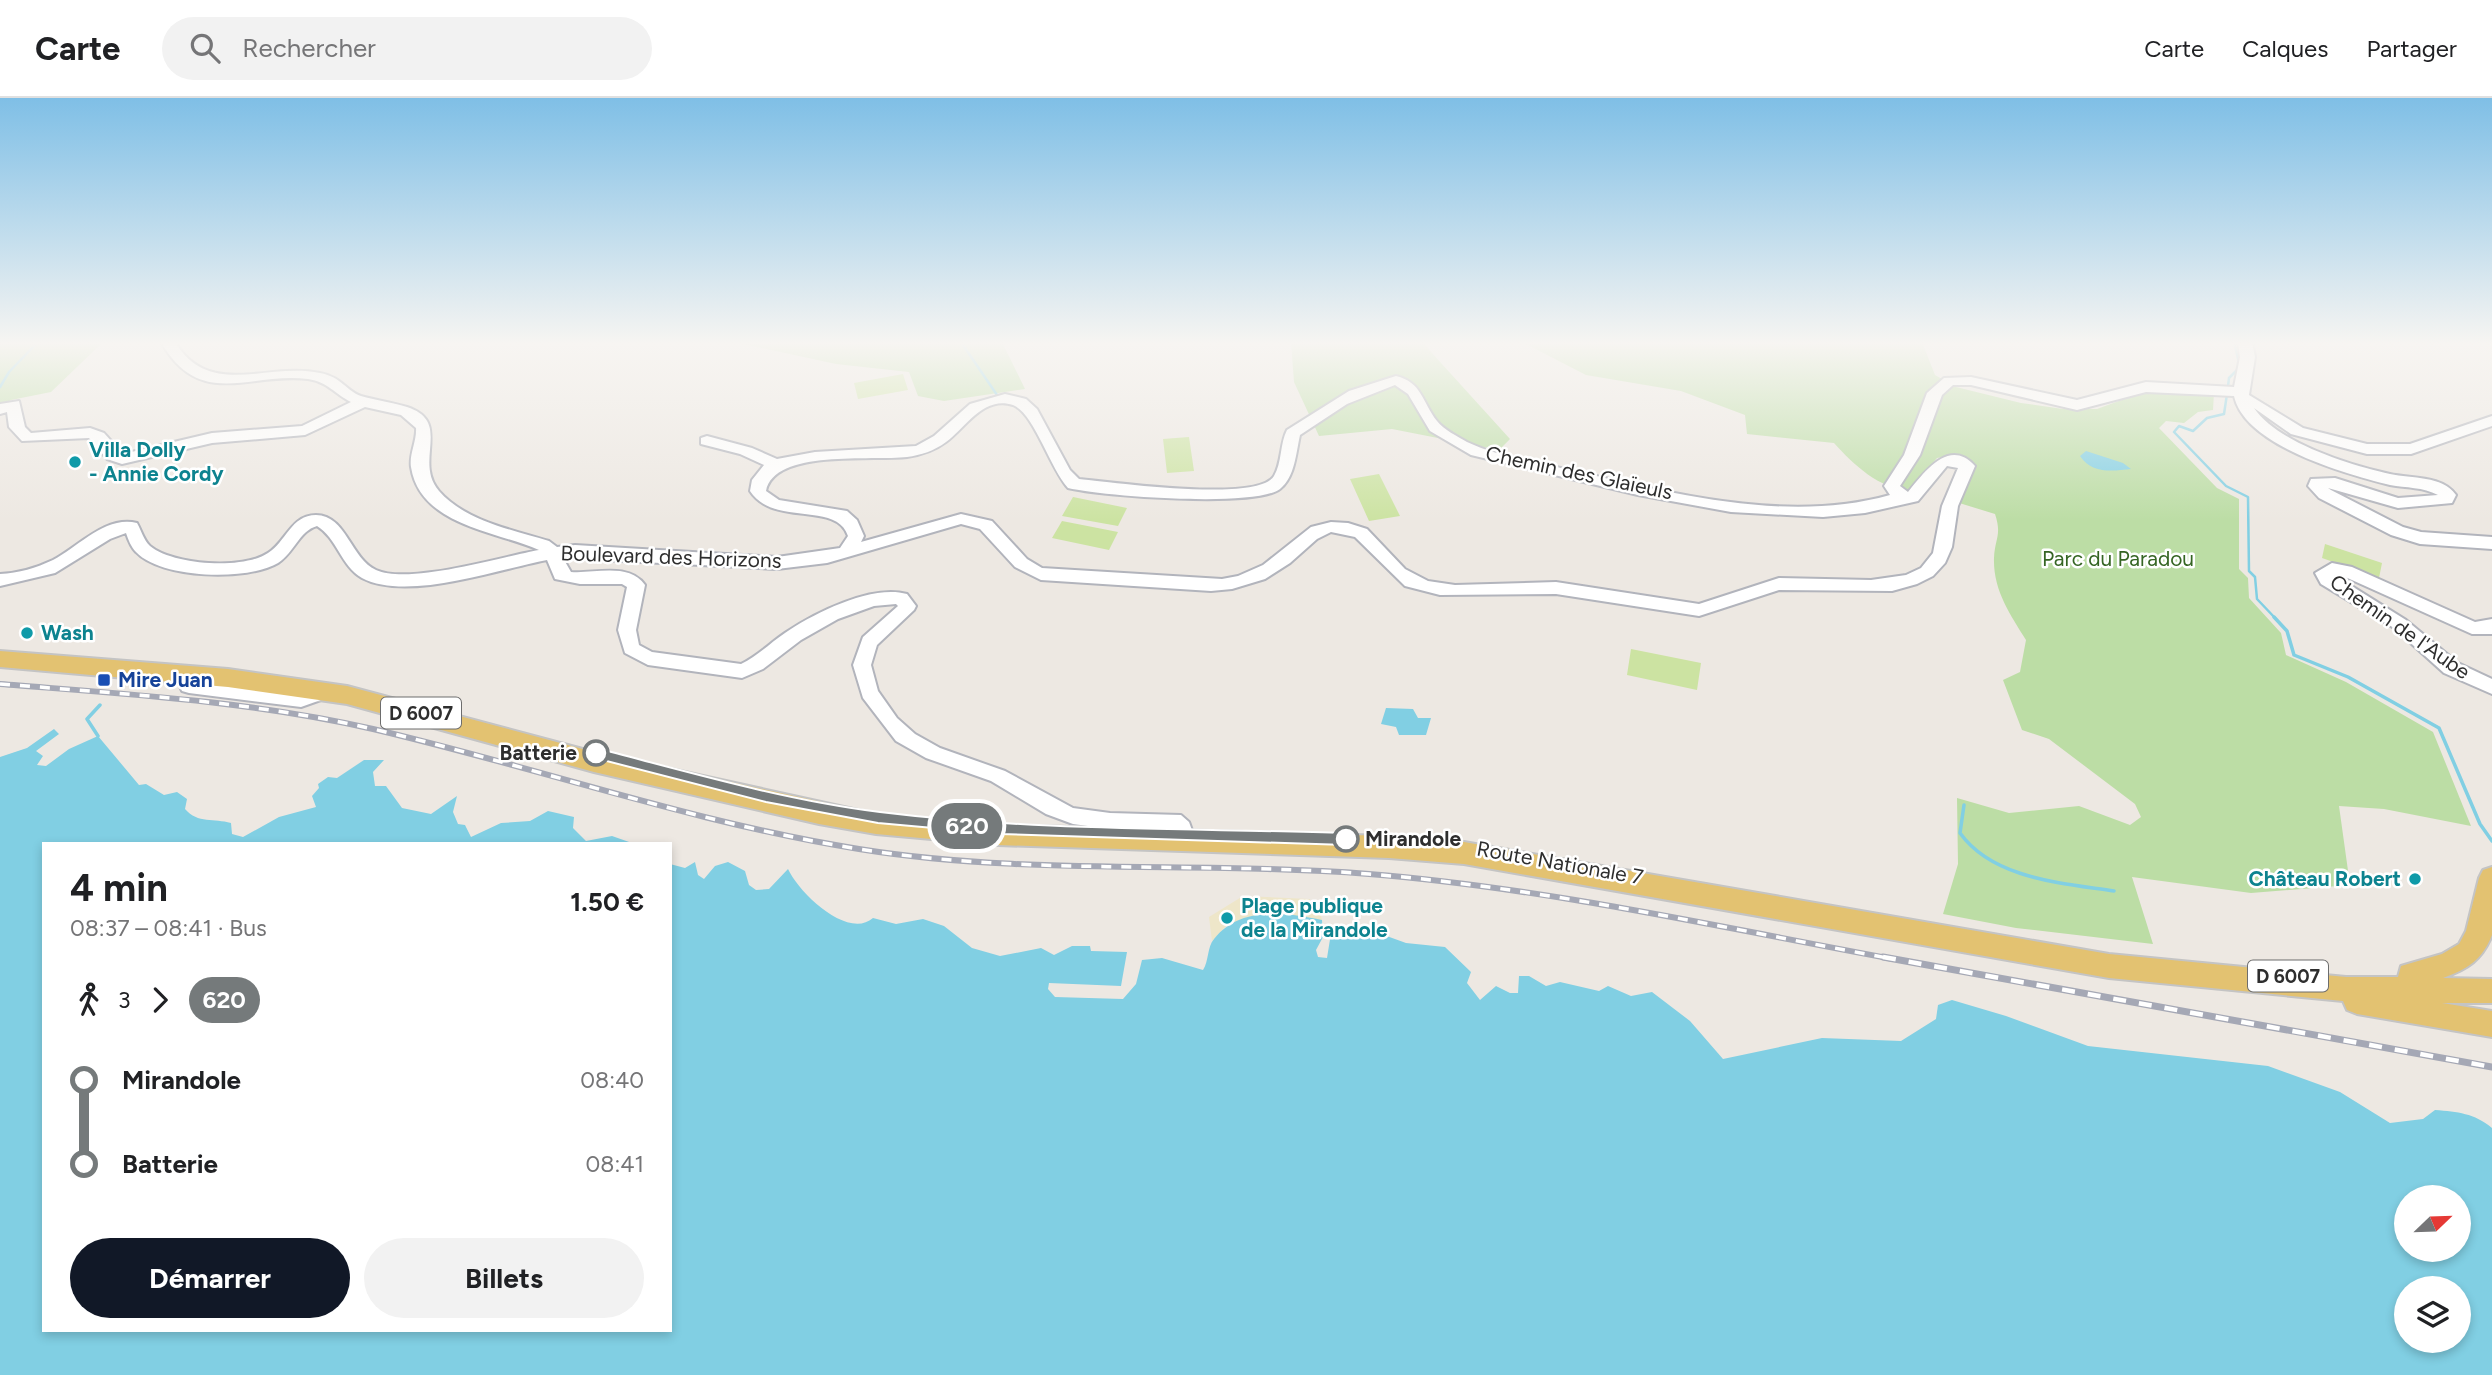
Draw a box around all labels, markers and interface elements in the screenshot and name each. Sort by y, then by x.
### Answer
search box [162,17,652,80]
text: Carte [35,29,120,68]
icon: search [186,29,224,67]
text: Rechercher [242,32,376,64]
text: Carte [2144,34,2204,63]
text: Calques [2242,34,2328,63]
text: Partager [2366,34,2457,63]
place label: Villa Dolly - Annie Cordy [89,437,224,486]
street label: Chemin des Glaïeuls [1483,440,1675,505]
marker: Villa Dolly - Annie Cordy [67,454,83,470]
street label: Boulevard des Horizons [560,540,782,573]
park label: Parc du Paradou [2042,546,2194,571]
street label: Chemin de l'Aube [2325,569,2475,684]
place label: Wash [41,620,94,645]
marker: Wash [19,625,35,641]
place label: Mire Juan [118,667,213,692]
marker: Mire Juan [96,672,112,688]
road number: D 6007 [381,698,461,728]
place label: Batterie [500,740,577,765]
marker: Batterie [583,740,609,766]
line badge: 620 [927,803,1007,849]
text: 620 [945,811,989,840]
marker: Mirandole [1333,826,1359,852]
place label: Mirandole [1365,826,1461,851]
street label: Route Nationale 7 [1475,836,1645,889]
text: 4 min [70,865,168,911]
place label: Château Robert [2248,866,2401,891]
marker: Château Robert [2407,871,2423,887]
text: 1.50 € [570,886,644,918]
place label: Plage publique de la Mirandole [1241,893,1388,942]
marker: Plage publique de la Mirandole [1219,910,1235,926]
text: 08:37 – 08:41 · Bus [70,914,267,942]
road number: D 6007 [2248,960,2328,992]
icon: walk [70,981,108,1019]
icon: forward [141,981,179,1019]
text: 620 [203,985,246,1014]
text: 3 [118,986,131,1014]
text: Mirandole [122,1064,241,1096]
text: 08:40 [580,1066,644,1094]
text: Batterie [122,1148,218,1180]
text: 08:41 [586,1150,644,1178]
north arrow [2394,1185,2471,1262]
map controls [2394,1185,2471,1353]
button: Démarrer [70,1238,350,1318]
button: Billets [364,1238,644,1318]
button: layers [2394,1276,2471,1353]

